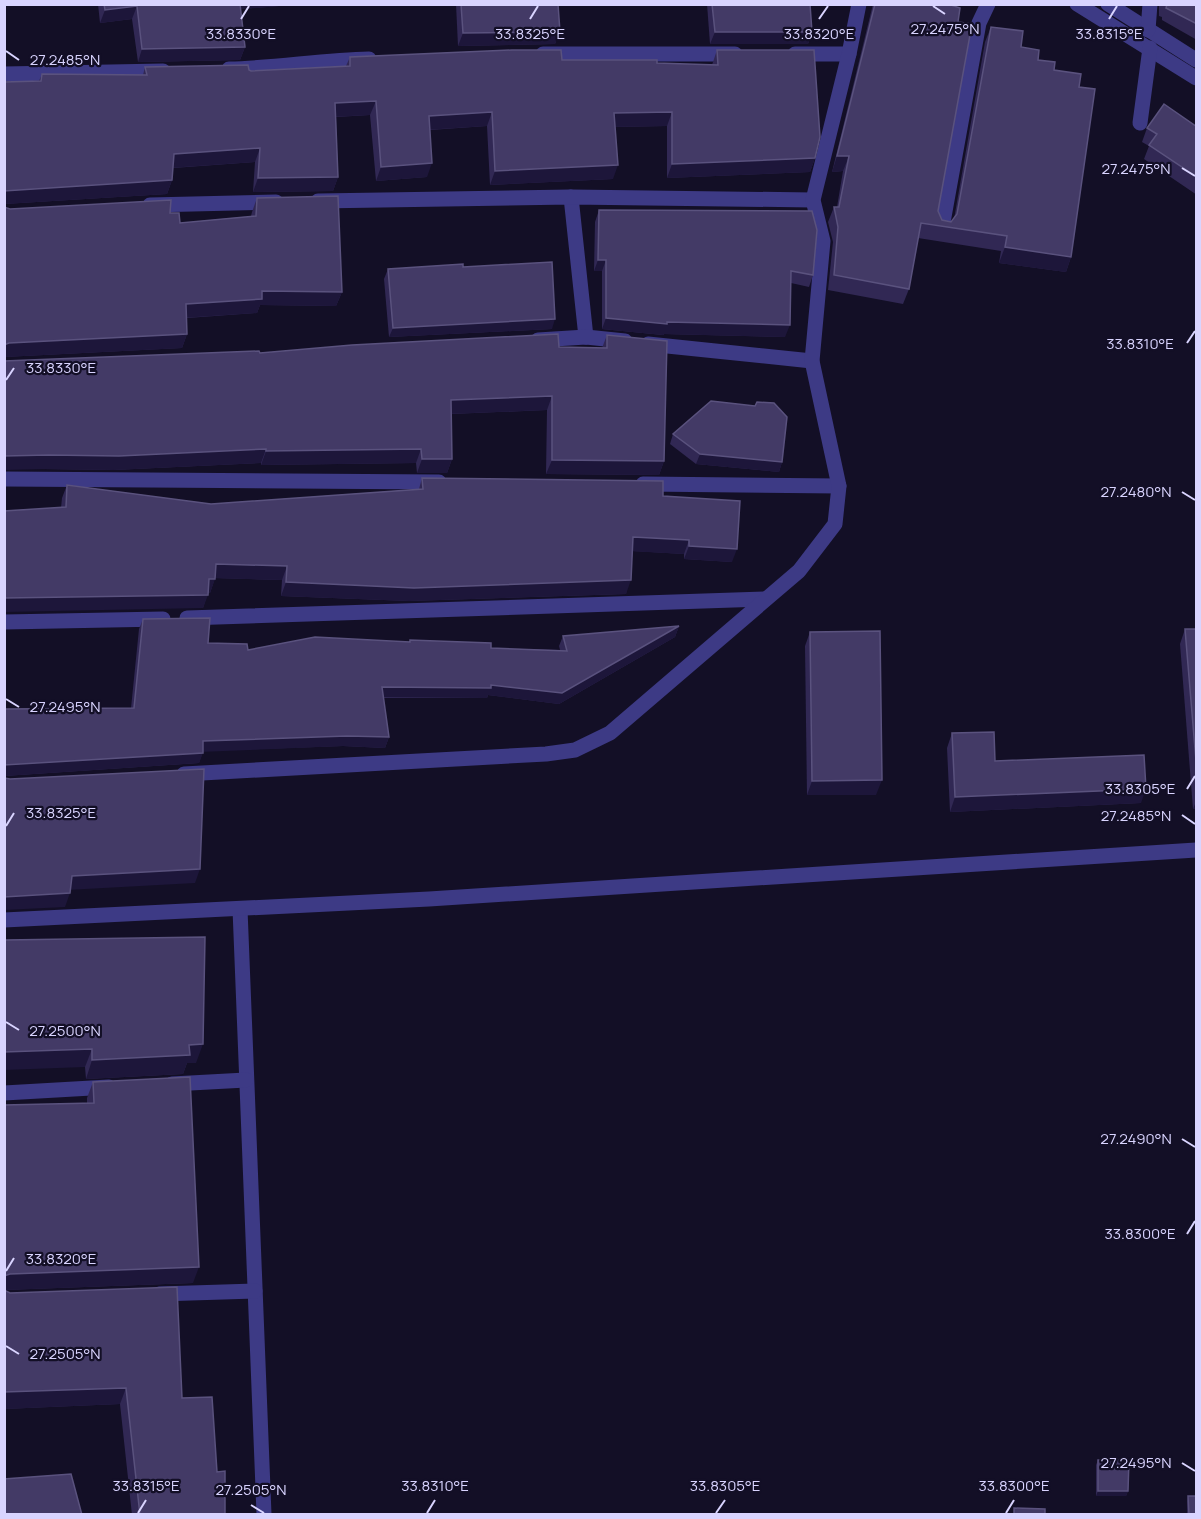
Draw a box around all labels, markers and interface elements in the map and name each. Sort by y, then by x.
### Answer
text: 27.2475°N [910,18,980,39]
text: 33.8330°E [206,23,276,44]
text: 33.8325°E [495,23,565,44]
text: 33.8320°E [784,23,854,44]
text: 33.8315°E [1075,23,1143,44]
text: 27.2485°N [30,49,100,70]
text: 27.2475°N [1101,158,1171,179]
text: 33.8310°E [1106,333,1174,354]
text: 33.8330°E [26,357,96,378]
text: 27.2480°N [1101,481,1171,502]
text: 27.2495°N [30,696,100,717]
text: 33.8305°E [1105,778,1175,799]
text: 33.8325°E [26,802,96,823]
text: 27.2485°N [1101,805,1171,826]
text: 27.2500°N [29,1020,101,1041]
text: 27.2490°N [1100,1128,1172,1149]
text: 33.8300°E [1105,1223,1176,1244]
text: 33.8320°E [26,1248,96,1269]
text: 27.2505°N [30,1343,100,1364]
text: 27.2495°N [1101,1452,1171,1473]
text: 33.8315°E [112,1475,180,1496]
text: 33.8310°E [401,1475,469,1496]
text: 33.8305°E [690,1475,760,1496]
text: 33.8300°E [979,1475,1050,1496]
text: 27.2505°N [216,1479,286,1500]

